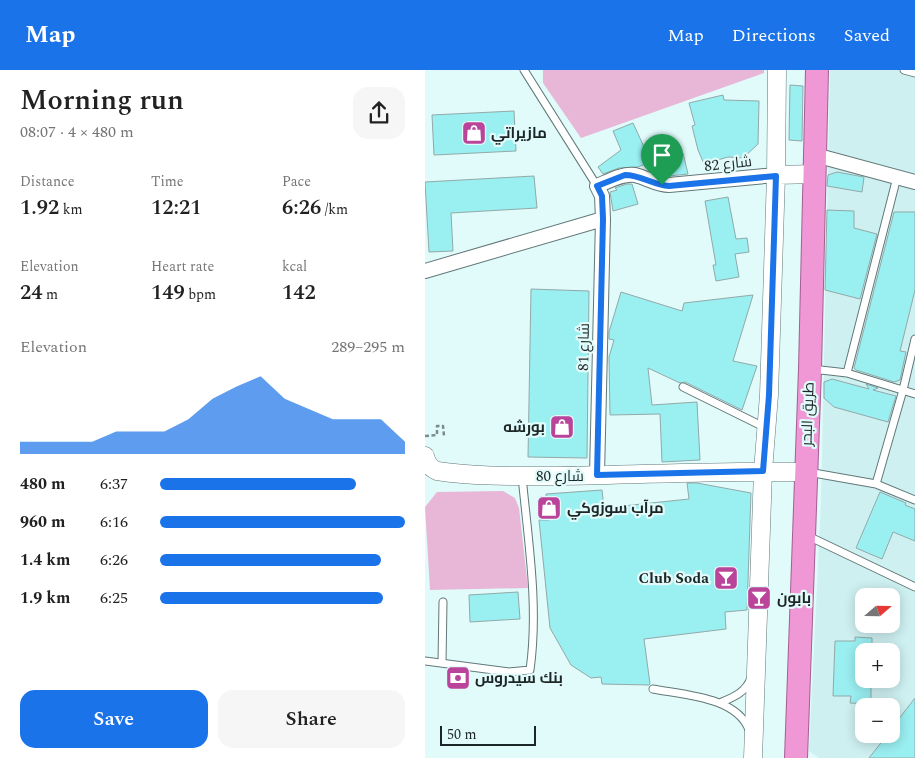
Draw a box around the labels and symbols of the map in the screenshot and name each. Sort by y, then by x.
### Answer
shop icon: مازيراتي [461,120,487,146]
place label: مازيراتي [491,122,547,145]
pin [641,134,683,185]
street label: شارع 82 [703,150,753,178]
street label: شارع 81 [572,323,596,371]
street label: طريق البحر [795,382,821,447]
shop icon: بورشه [549,414,575,440]
place label: بورشه [503,416,545,439]
street label: شارع 80 [536,465,584,488]
shop icon: مرآب سوزوكي [536,495,562,521]
place label: مرآب سوزوكي [567,497,664,520]
bar icon: Club Soda [713,565,739,591]
place label: Club Soda [638,567,709,590]
bar icon: بابون [746,585,772,611]
place label: بابون [777,587,811,610]
north arrow [855,588,900,632]
bank icon: بنك سيدروس [445,665,471,691]
place label: بنك سيدروس [475,667,563,690]
scale bar [440,723,536,746]

